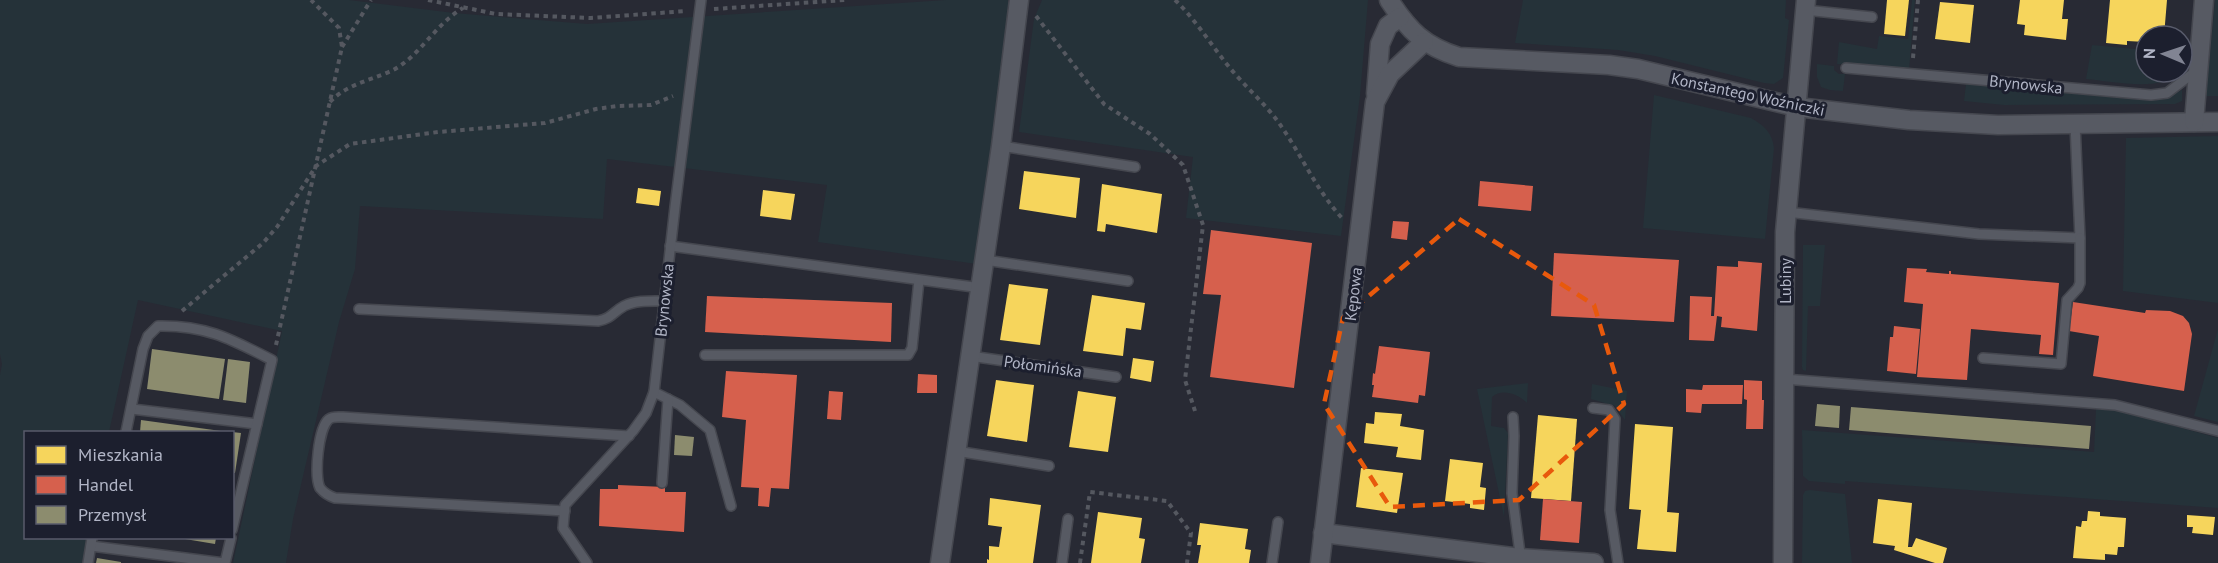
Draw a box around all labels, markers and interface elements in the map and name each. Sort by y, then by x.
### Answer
north arrow [2134,24,2194,84]
text: N [2139,48,2159,59]
street label: Konstantego Woźniczki [1669,68,1827,120]
street label: Brynowska [1988,70,2064,98]
street label: Lubiny [1775,258,1795,304]
street label: Brynowska [650,262,678,338]
street label: Kępowa [1340,266,1366,322]
street label: Połomińska [1003,351,1083,381]
legend [24,431,234,539]
text: Mieszkania [78,443,163,466]
text: Handel [78,473,134,496]
text: Przemysł [78,503,147,526]

